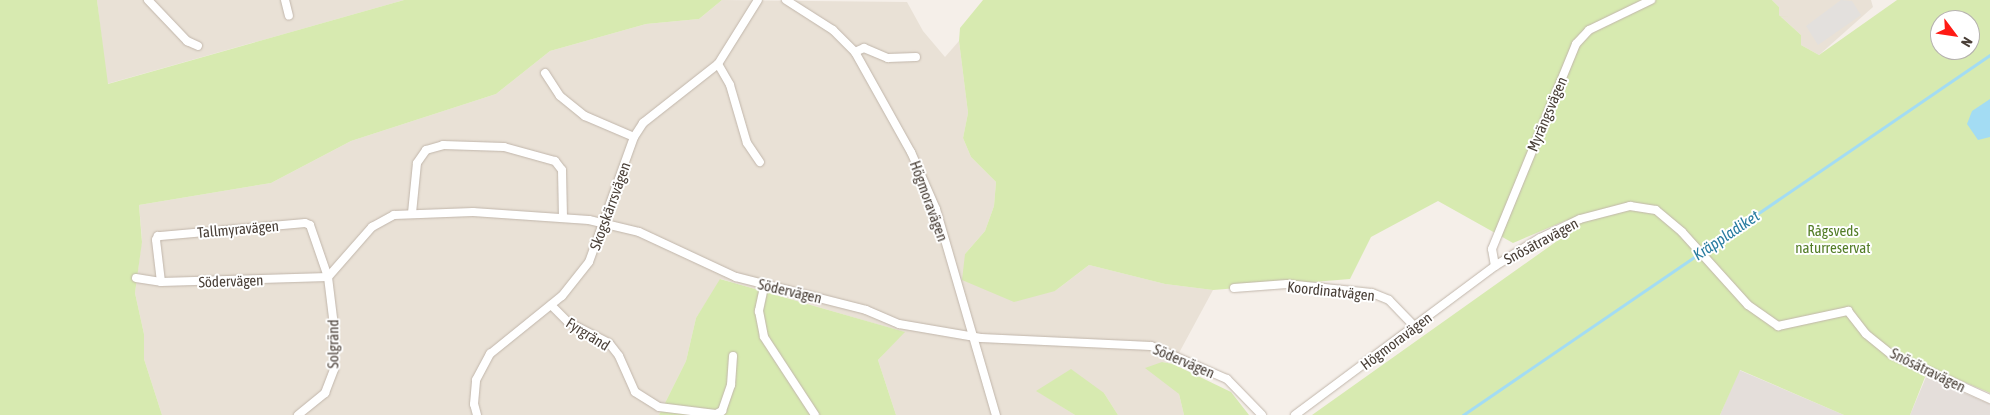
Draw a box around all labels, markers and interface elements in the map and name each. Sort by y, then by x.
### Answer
north arrow [1930,10,1980,60]
text: N [1958,35,1976,50]
street label: Myrängsvägen [1523,74,1571,154]
street label: Högmoravägen [906,158,952,244]
street label: Skogskärrsvägen [586,160,634,252]
water label: Kräppladiket [1689,206,1763,264]
street label: Snösätravägen [1501,214,1581,268]
street label: Tallmyravägen [196,216,280,242]
park label: Rågsveds naturreservat [1795,221,1871,256]
street label: Södervägen [198,271,264,291]
street label: Södervägen [756,275,824,307]
street label: Koordinatvägen [1286,277,1376,305]
street label: Högmoravägen [1357,308,1435,374]
street label: Fyrgränd [563,314,613,354]
street label: Solgränd [324,319,342,369]
street label: Södervägen [1151,340,1217,382]
street label: Snösätravägen [1887,344,1969,396]

